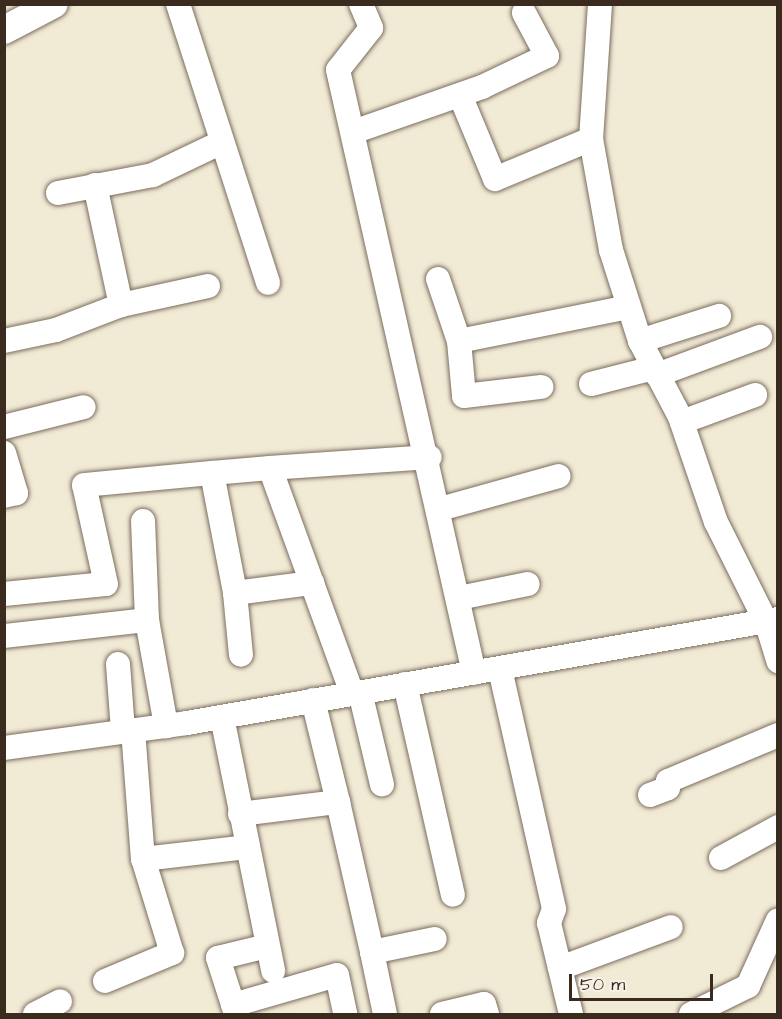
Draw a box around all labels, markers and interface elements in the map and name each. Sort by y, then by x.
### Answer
scale bar [572,962,716,1000]
text: 50 m [580,972,625,997]

